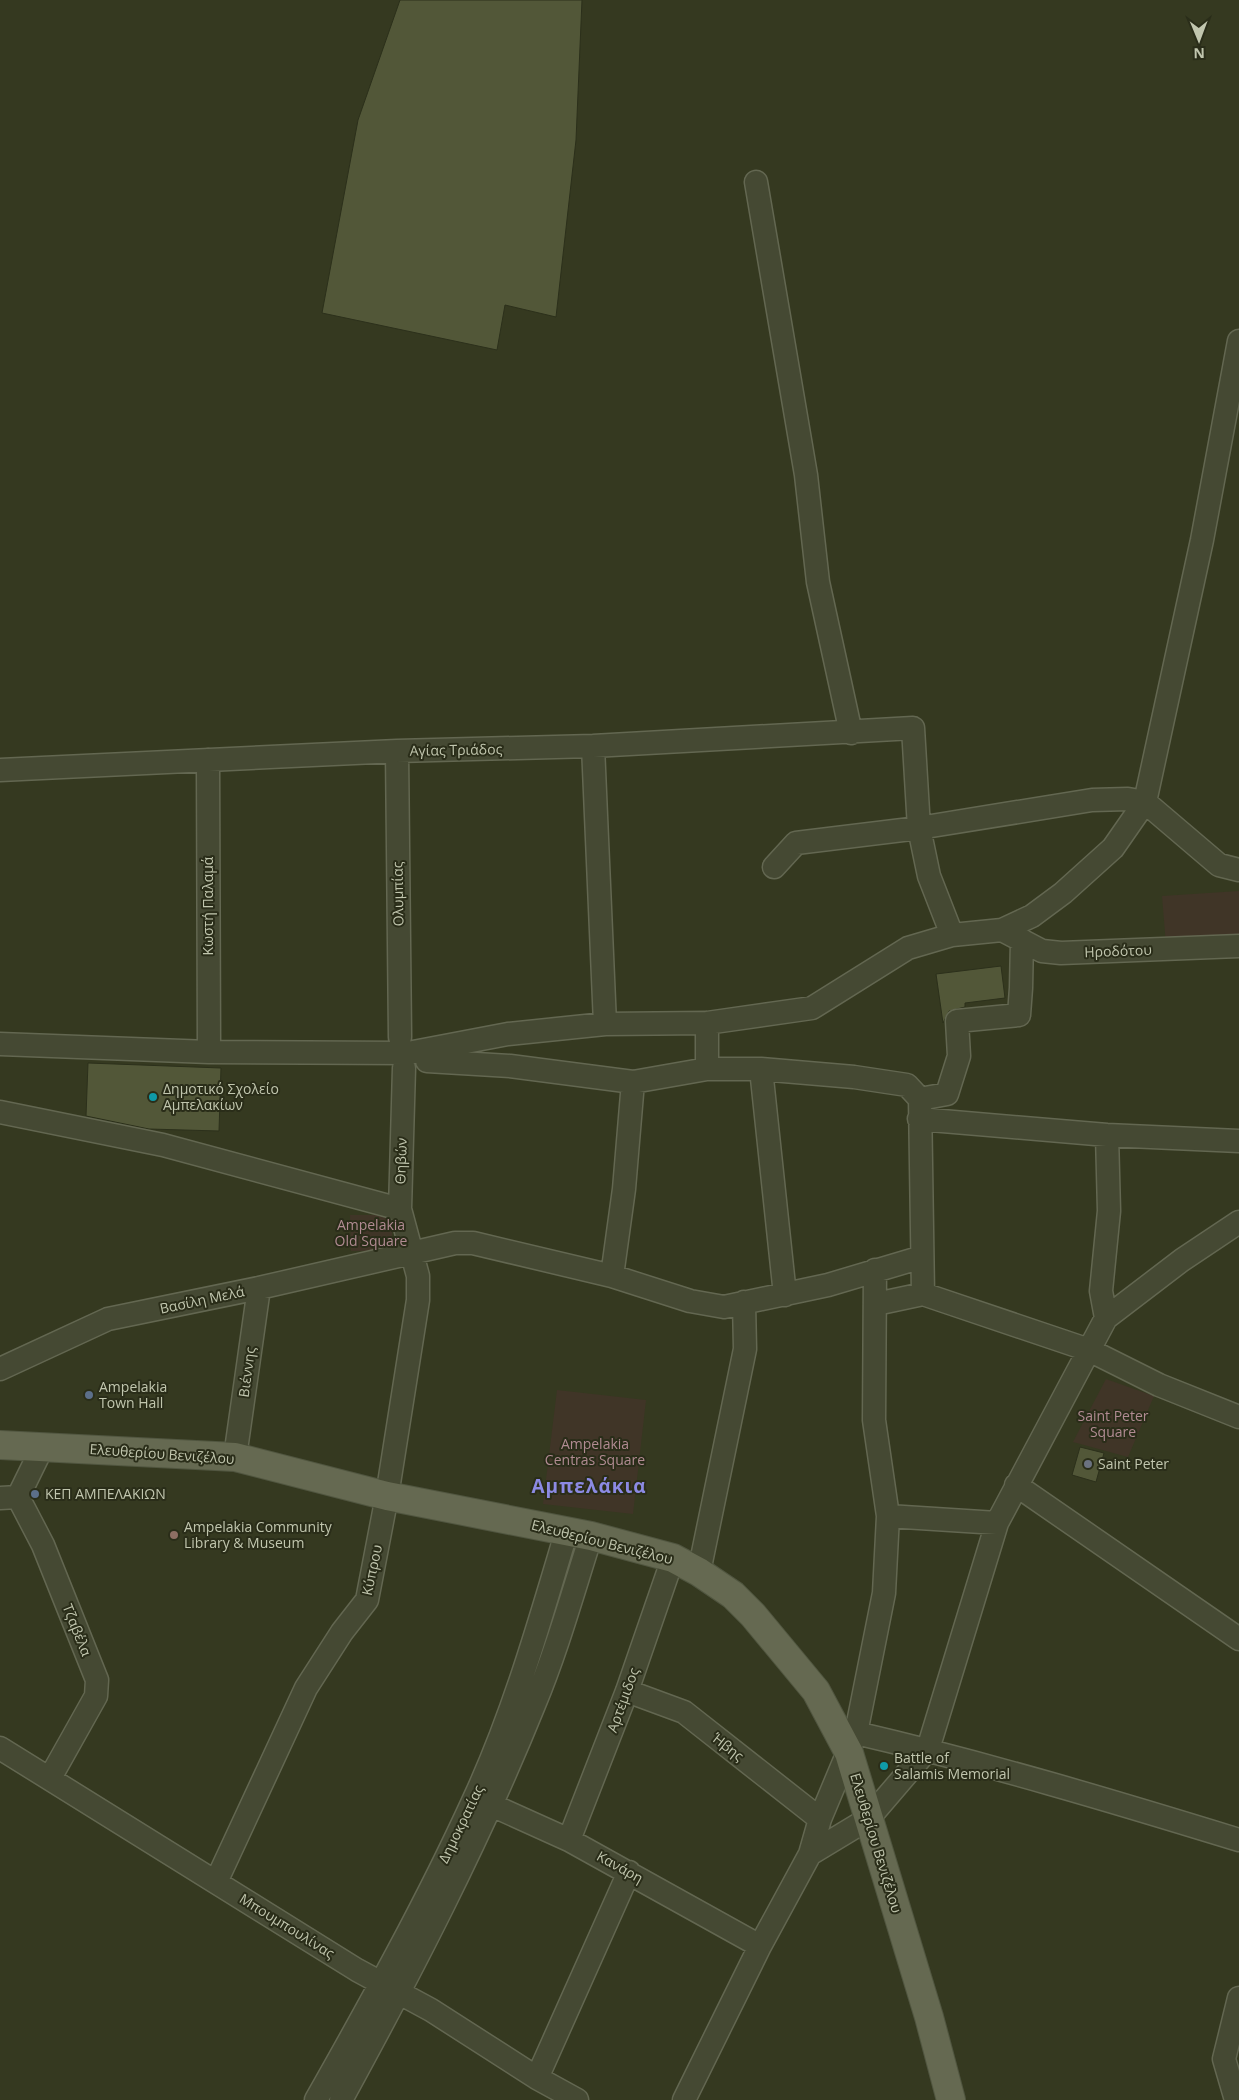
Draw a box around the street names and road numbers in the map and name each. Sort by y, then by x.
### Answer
street label: Αγίας Τριάδος [409,739,503,760]
street label: Κωστή Παλαμά [198,856,217,955]
street label: Ολυμπίας [387,861,408,927]
street label: Ηροδότου [1084,940,1152,961]
street label: Θηβών [390,1137,411,1185]
street label: Βασίλη Μελά [158,1281,246,1318]
street label: Βιέννης [234,1345,259,1398]
street label: Ελευθερίου Βενιζέλου [89,1439,235,1468]
street label: Ελευθερίου Βενιζέλου [529,1515,675,1568]
street label: Κύπρου [357,1543,386,1597]
street label: Τζαβέλα [58,1601,97,1659]
street label: Αρτέμιδος [602,1665,643,1735]
street label: Ήβης [708,1728,748,1765]
street label: Ελευθερίου Βενιζέλου [846,1771,907,1915]
street label: Δημοκρατίας [433,1781,488,1866]
street label: Κανάρη [594,1846,647,1887]
street label: Μπουμπουλίνας [236,1889,339,1963]

